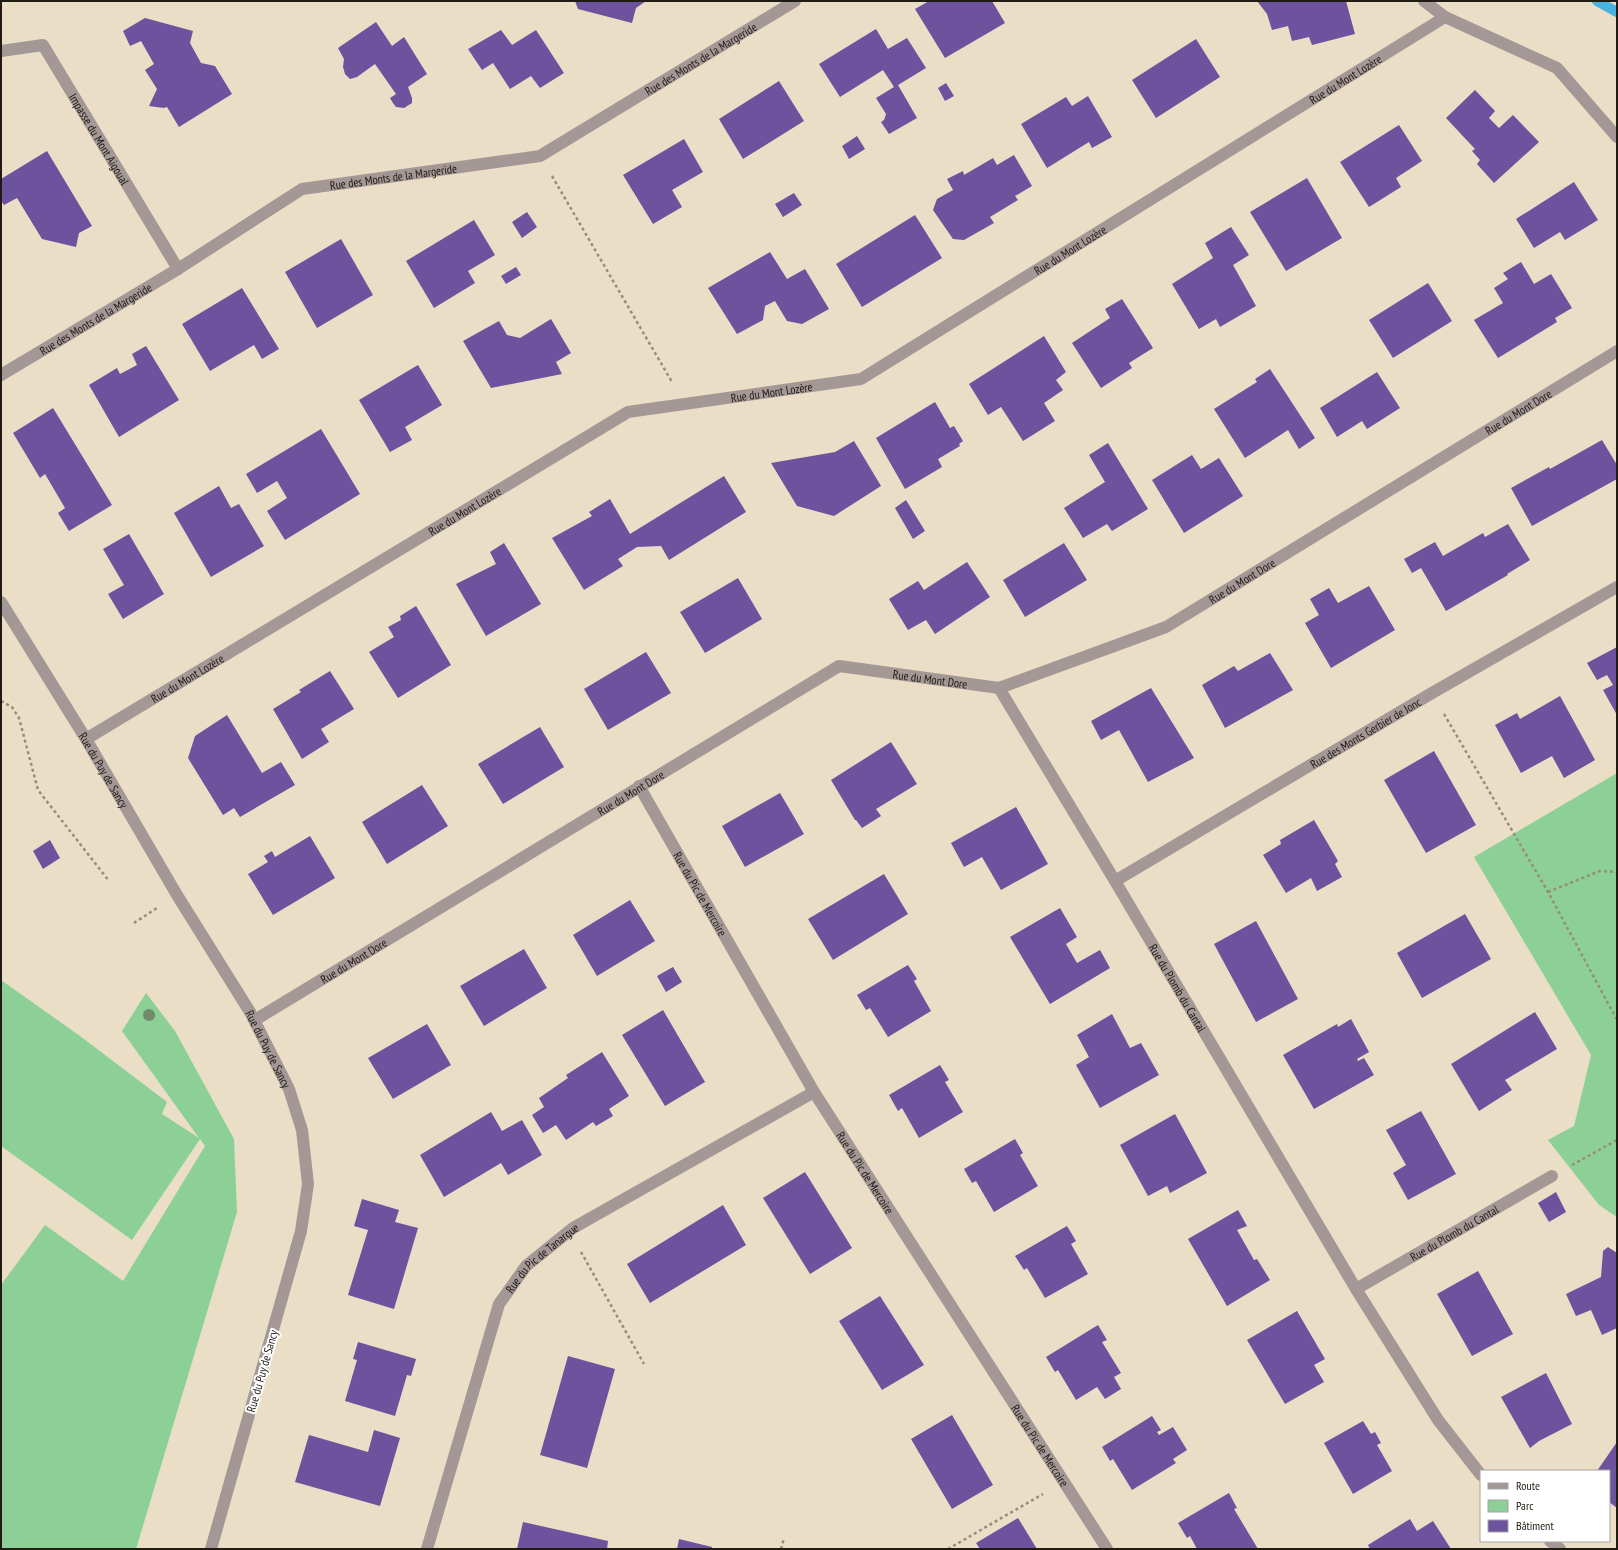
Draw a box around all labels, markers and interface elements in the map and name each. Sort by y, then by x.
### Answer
street label: Rue des Monts de la Margeride [642,19,759,98]
street label: Rue du Mont Lozère [1306,51,1384,107]
street label: Impasse du Mont Aigoual [66,90,133,188]
street label: Rue des Monts de la Margeride [329,160,458,193]
street label: Rue du Mont Lozère [1031,221,1109,278]
street label: Rue des Monts de la Margeride [37,279,154,358]
street label: Rue du Mont Lozère [730,378,813,405]
street label: Rue du Mont Dore [1482,385,1554,438]
street label: Rue du Mont Lozère [425,483,504,538]
street label: Rue du Mont Dore [1206,555,1278,607]
street label: Rue du Mont Lozère [148,650,226,706]
street label: Rue du Mont Dore [892,666,969,691]
street label: Rue des Monts Gerbier de Jonc [1307,693,1424,771]
street label: Rue du Puy de Sancy [76,729,132,811]
street label: Rue du Mont Dore [594,767,666,818]
street label: Rue du Pic de Mercoire [670,849,731,939]
street label: Rue du Mont Dore [317,934,389,986]
street label: Rue du Plomb du Cantal [1146,941,1210,1035]
street label: Rue du Puy de Sancy [243,1007,295,1091]
street label: Rue du Pic de Mercoire [834,1128,897,1216]
street label: Rue du Plomb du Cantal [1407,1201,1501,1264]
street label: Rue du Pic de Tanargue [502,1219,581,1296]
street label: Rue du Puy de Sancy [243,1328,281,1414]
street label: Rue du Pic de Mercoire [1008,1401,1072,1489]
legend [1480,1470,1610,1542]
text: Route [1516,1478,1540,1493]
text: Parc [1516,1498,1534,1513]
text: Bâtiment [1516,1518,1554,1533]

